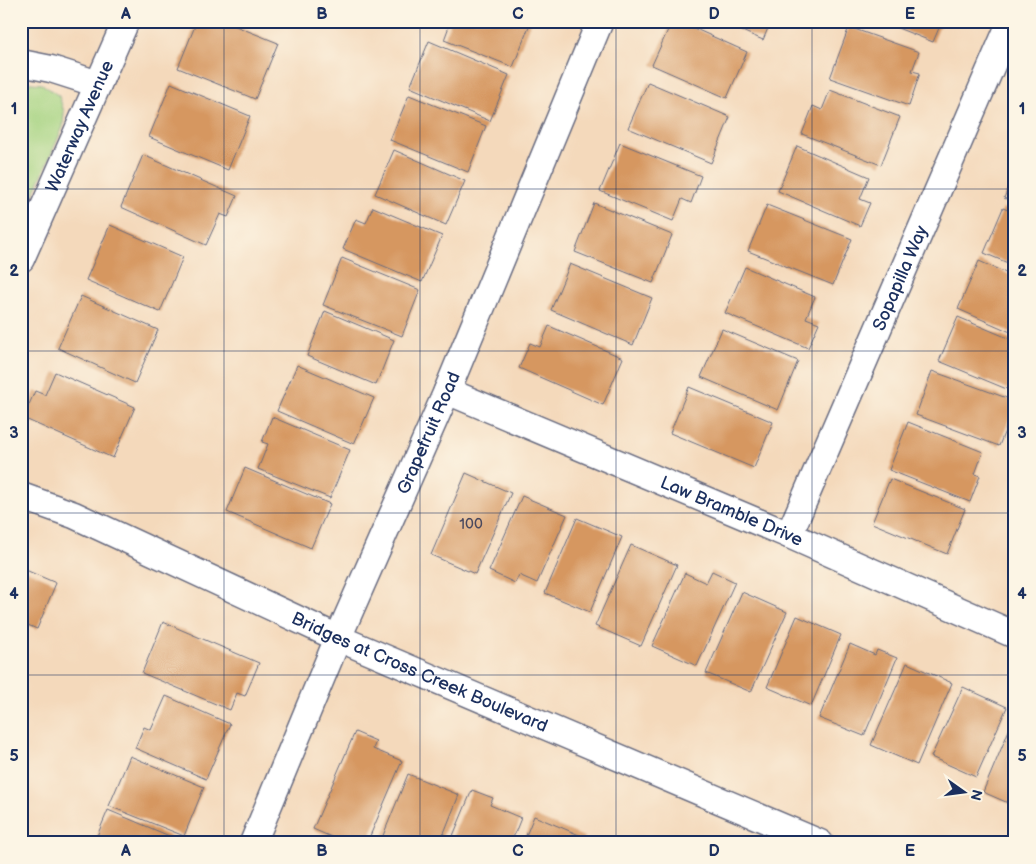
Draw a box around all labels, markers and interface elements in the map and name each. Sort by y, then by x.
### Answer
text: A [120,5,131,24]
text: B [316,5,328,24]
text: C [512,5,524,24]
text: D [708,5,720,24]
text: E [905,5,915,24]
street label: Waterway Avenue [41,57,118,196]
text: 1 [11,100,17,119]
text: 1 [1019,100,1025,119]
street label: Sopapilla Way [868,221,932,334]
text: 2 [9,262,19,281]
text: 2 [1017,262,1027,281]
street label: Grapefruit Road [392,369,464,497]
text: 3 [9,424,19,443]
text: 3 [1017,424,1027,443]
street label: Law Bramble Drive [657,472,807,550]
house number: 100 [459,515,483,534]
text: 4 [9,585,19,604]
text: 4 [1017,585,1027,604]
street label: Bridges at Cross Creek Boulevard [288,607,551,736]
text: 5 [9,747,19,766]
text: 5 [1017,747,1027,766]
north arrow [938,766,988,816]
text: N [967,788,986,802]
text: A [120,842,131,861]
text: B [316,842,328,861]
text: C [512,842,524,861]
text: D [708,842,720,861]
text: E [905,842,915,861]

